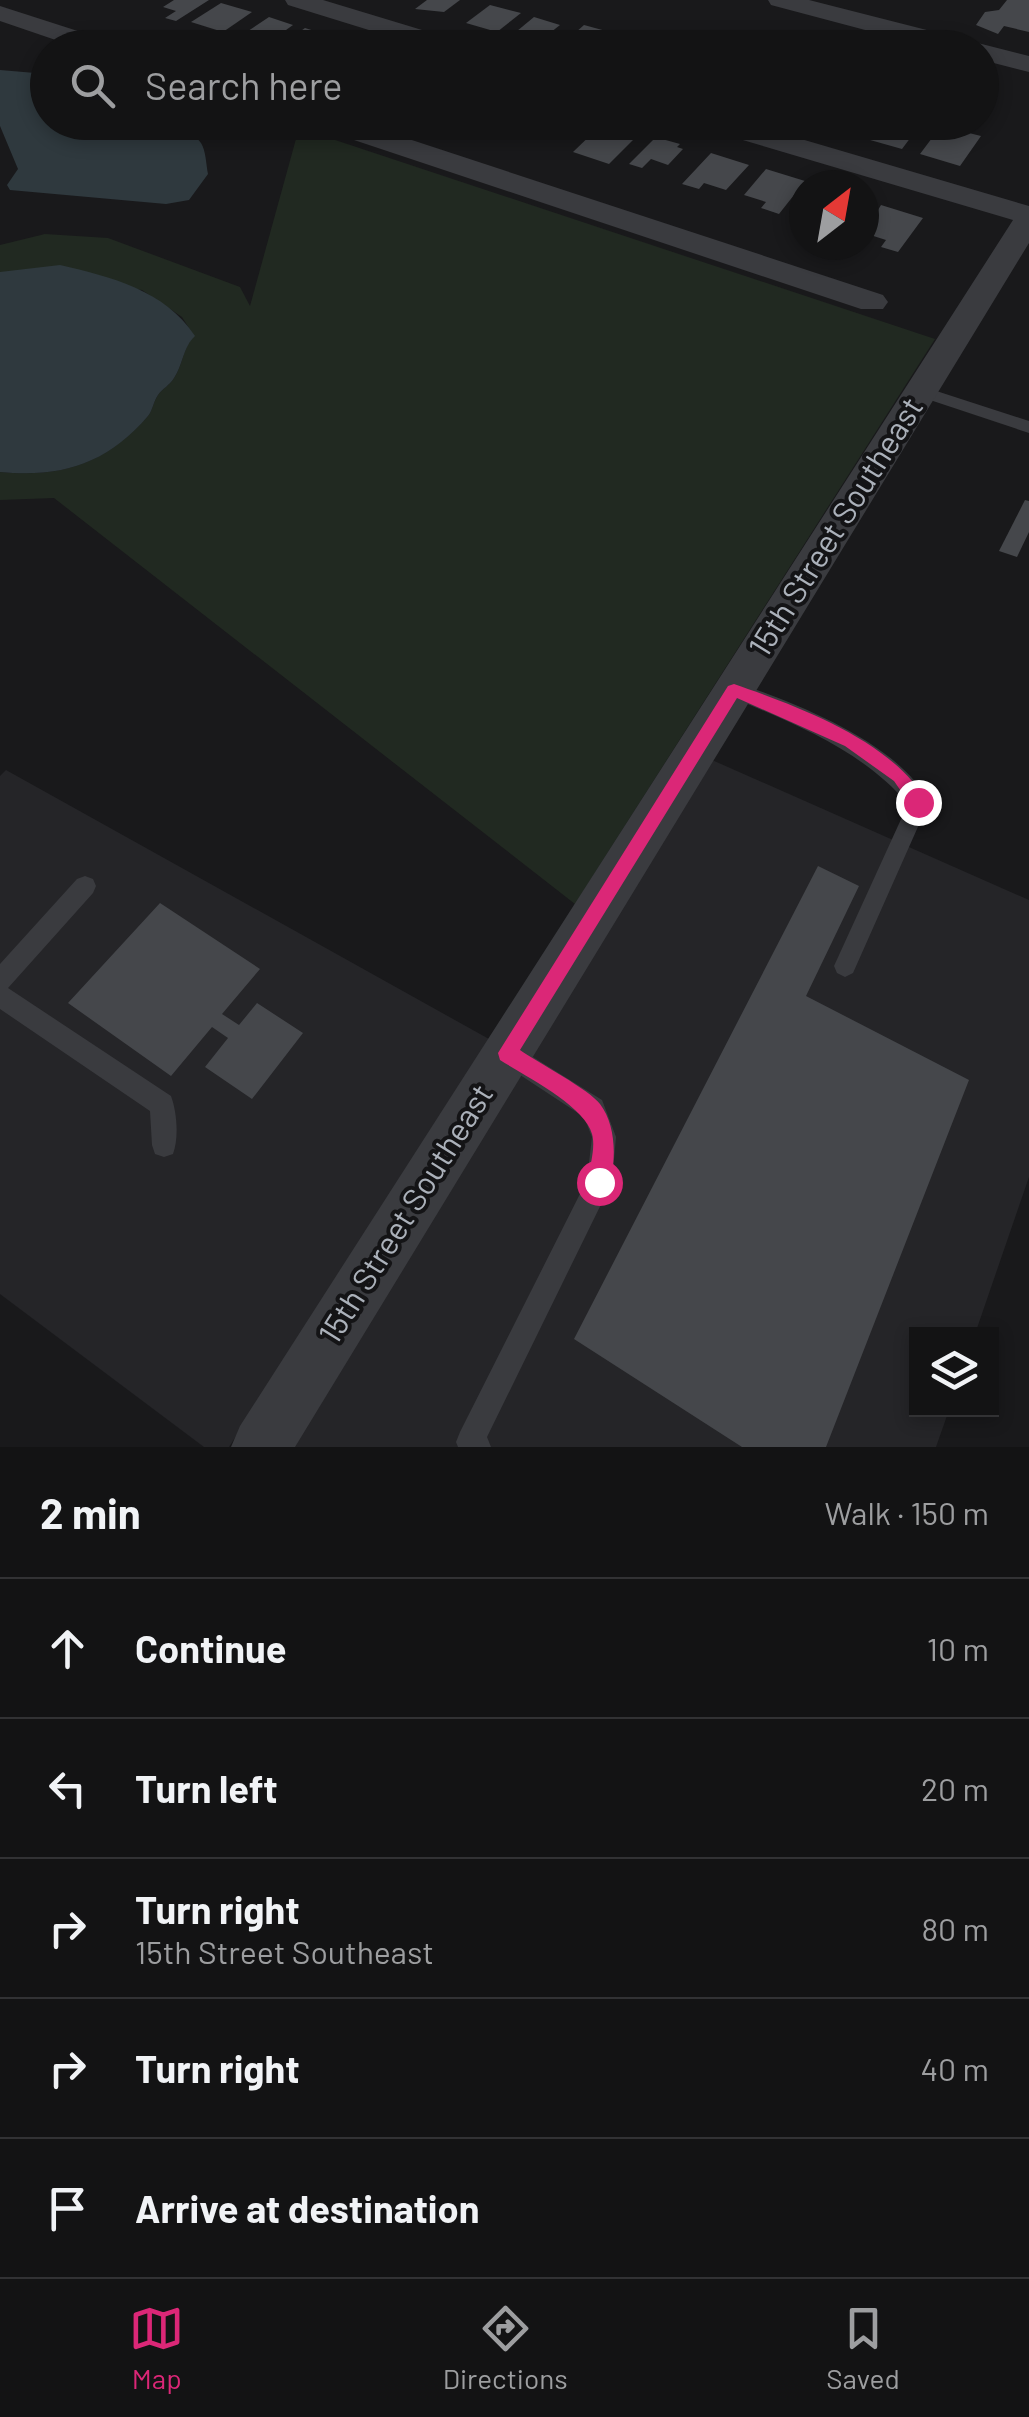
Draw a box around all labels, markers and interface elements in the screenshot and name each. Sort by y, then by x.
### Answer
search box [30,30,999,140]
icon: search [65,58,120,113]
text: Search here [145,62,343,108]
north arrow [789,170,879,260]
street label: 15th Street Southeast [739,389,930,663]
route end [896,780,942,826]
street label: 15th Street Southeast [309,1076,500,1350]
route start [577,1160,623,1206]
map controls [909,1327,999,1417]
button: layers [909,1327,999,1417]
text: 2 min [40,1487,141,1537]
text: Walk · 150 m [825,1493,989,1531]
icon: ahead [40,1621,95,1676]
text: Continue [135,1625,286,1671]
text: 10 m [927,1629,989,1667]
icon: left [40,1761,95,1816]
text: Turn left [135,1765,278,1811]
text: 20 m [921,1769,989,1807]
text: Turn right [135,1886,300,1932]
icon: right [40,1901,95,1956]
text: 80 m [921,1909,989,1947]
text: 15th Street Southeast [135,1932,434,1970]
icon: right [40,2041,95,2096]
text: Turn right [135,2045,300,2091]
text: 40 m [920,2049,989,2087]
icon: arrive [40,2181,95,2236]
text: Arrive at destination [135,2185,480,2231]
tab: Map [129,2301,184,2395]
tab: Directions [443,2301,568,2395]
tab: Saved [826,2301,900,2395]

